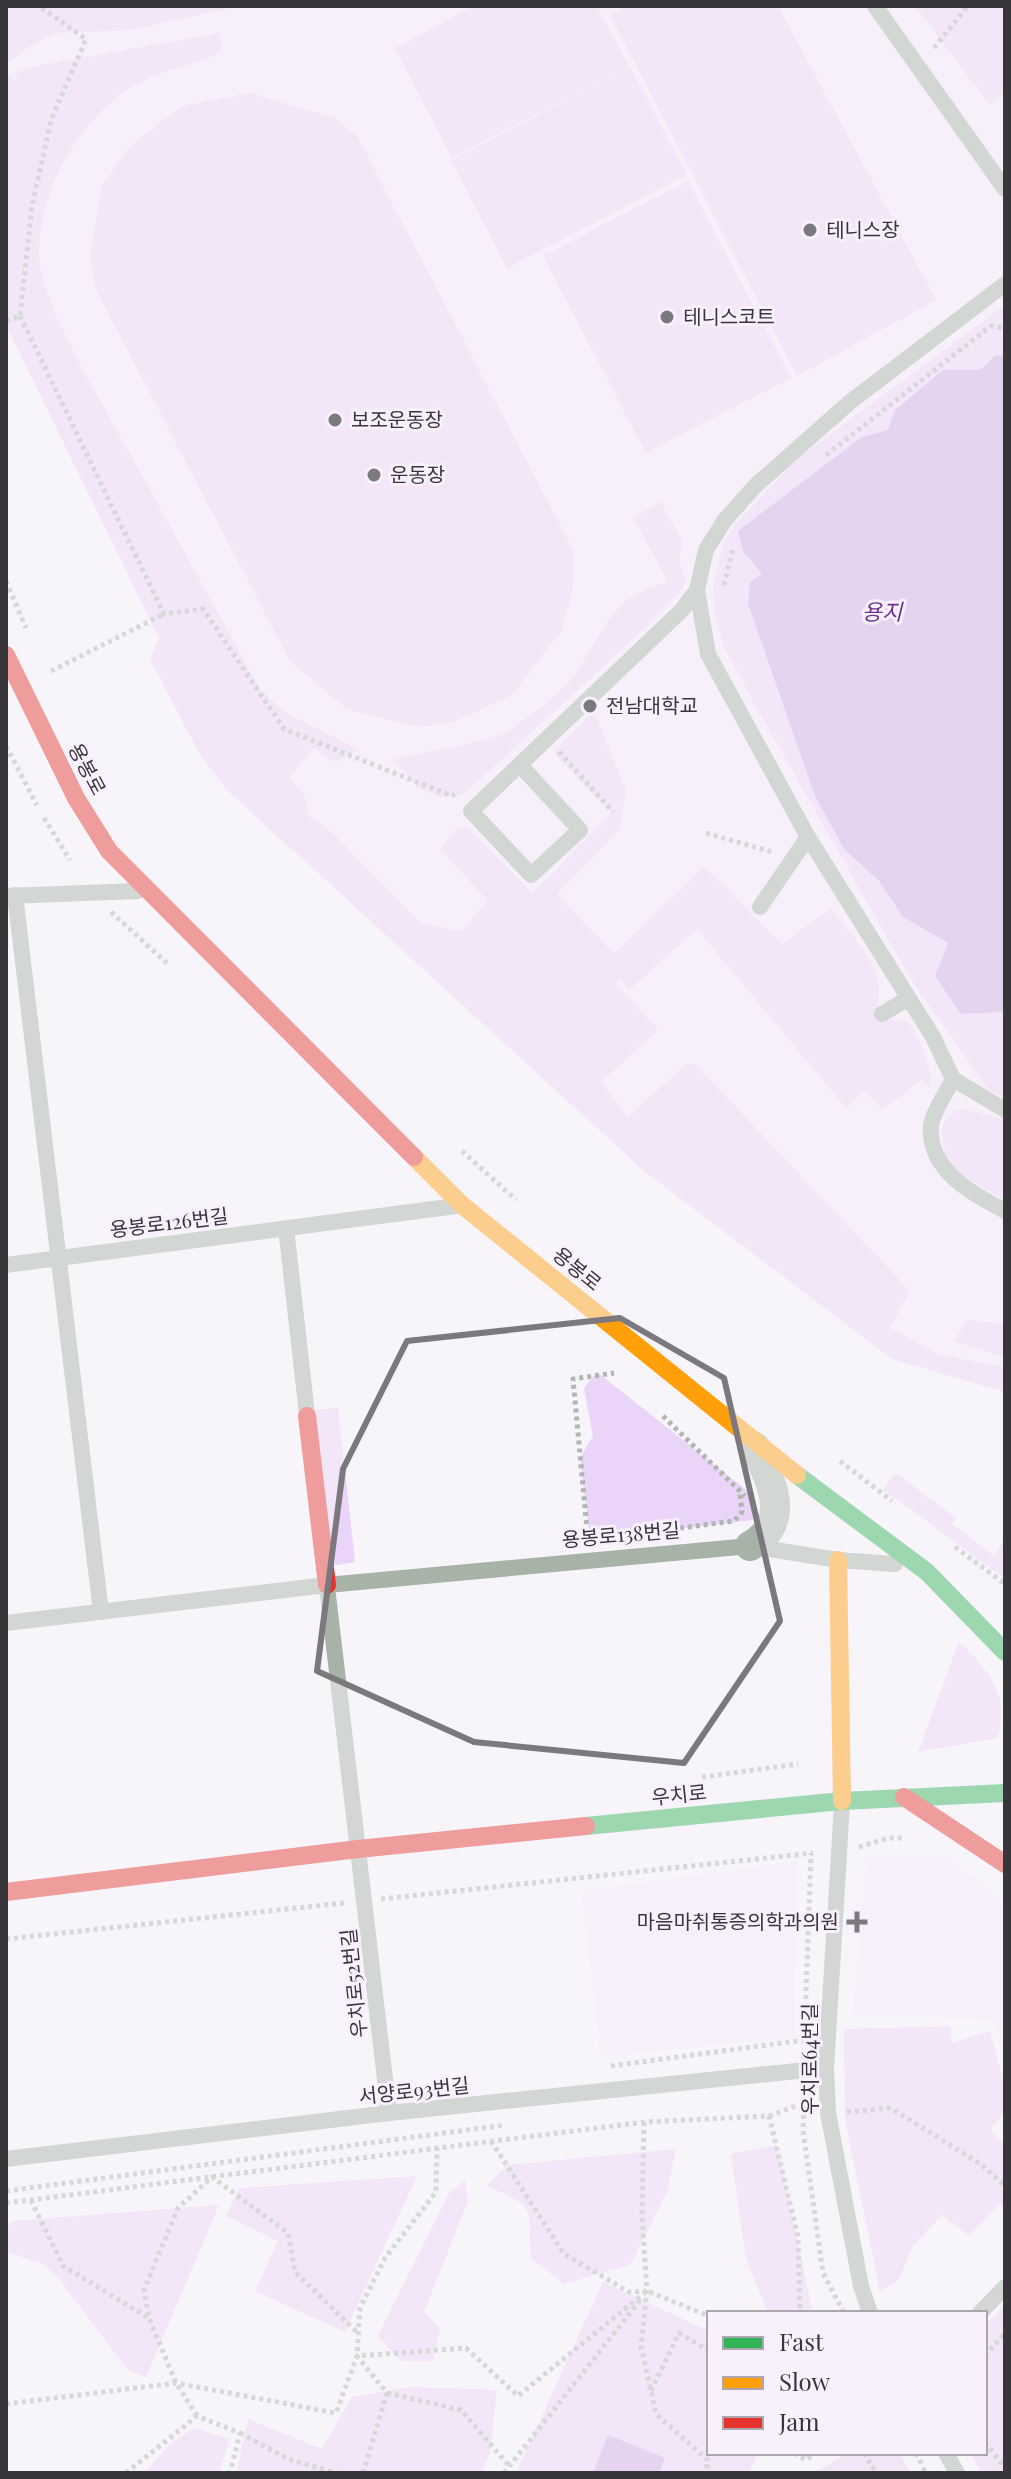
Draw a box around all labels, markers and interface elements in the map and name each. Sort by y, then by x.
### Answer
place label: 테니스장 [826,215,900,242]
marker: 테니스장 [801,221,819,239]
place label: 테니스코트 [683,302,775,329]
marker: 테니스코트 [658,308,676,326]
place label: 보조운동장 [351,405,443,432]
marker: 보조운동장 [326,411,344,429]
place label: 운동장 [390,460,445,487]
marker: 운동장 [365,466,383,484]
water label: 용지 [862,596,904,626]
place label: 전남대학교 [606,691,698,718]
marker: 전남대학교 [581,697,599,715]
street label: 용봉로 [63,738,113,799]
street label: 용봉로126번길 [108,1201,230,1242]
street label: 용봉로 [548,1240,608,1296]
street label: 용봉로138번길 [561,1515,681,1552]
street label: 우치로 [650,1777,708,1810]
place label: 마음마취통증의학과의원 [637,1907,839,1934]
marker: 마음마취통증의학과의원 [846,1911,868,1933]
street label: 우치로52번길 [333,1927,372,2039]
street label: 우치로64번길 [795,2003,822,2115]
street label: 서양로93번길 [357,2070,471,2109]
legend [707,2311,987,2455]
text: Fast [779,2325,824,2357]
text: Slow [779,2365,831,2397]
text: Jam [778,2405,820,2437]

